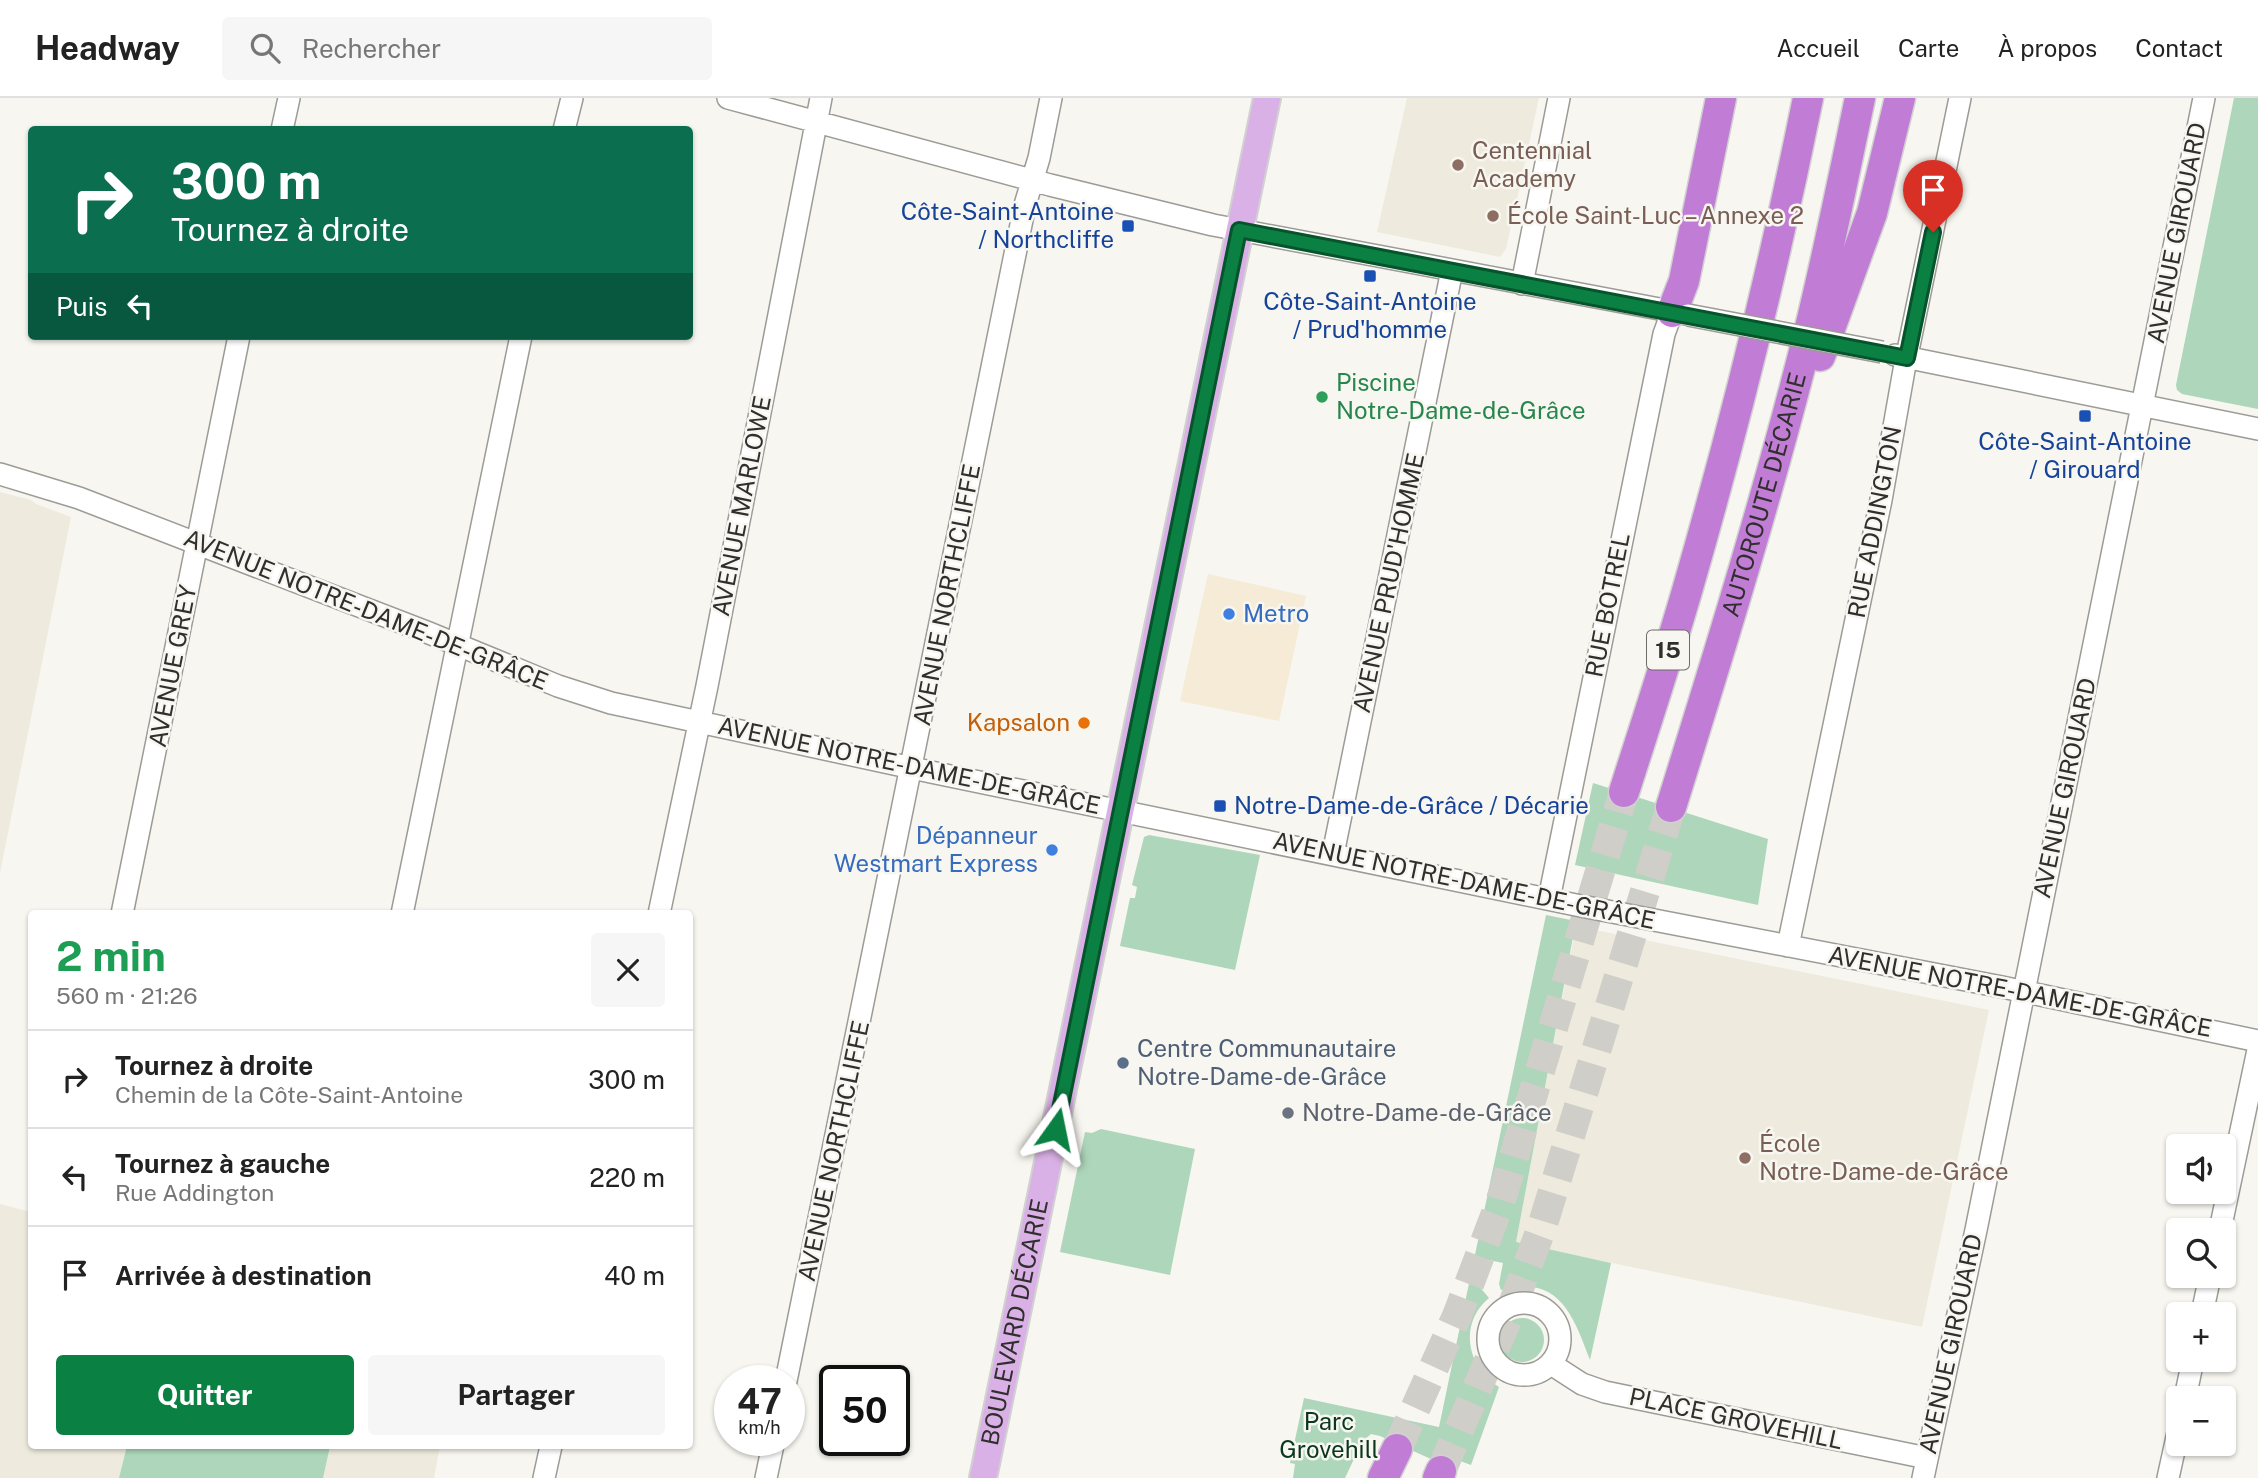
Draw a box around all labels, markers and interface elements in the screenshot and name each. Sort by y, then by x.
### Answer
search box [222,17,712,80]
text: Headway [35,29,180,67]
icon: search [246,29,284,67]
text: Rechercher [302,33,441,64]
text: Accueil [1777,34,1860,62]
text: Carte [1898,34,1959,62]
text: À propos [1997,34,2097,62]
text: Contact [2135,34,2223,62]
street label: AVENUE GIROUARD [2141,120,2211,346]
place label: Centennial Academy [1472,136,1592,192]
text: 300 m [171,152,321,210]
icon: right [56,154,147,245]
marker: Centennial Academy [1450,157,1466,173]
pin [1903,160,1963,232]
icon: arrive [1914,171,1952,209]
place label: Côte-Saint-Antoine / Northcliffe [901,197,1114,253]
place label: École Saint-Luc – Annexe 2 [1507,201,1804,229]
marker: École Saint-Luc – Annexe 2 [1485,208,1501,224]
text: Tournez à droite [171,211,409,248]
marker: Côte-Saint-Antoine / Northcliffe [1120,218,1136,234]
marker: Côte-Saint-Antoine / Prud'homme [1362,268,1378,284]
icon: left [121,287,159,325]
place label: Côte-Saint-Antoine / Prud'homme [1263,287,1477,343]
text: Puis [56,291,107,322]
place label: Piscine Notre-Dame-de-Grâce [1336,368,1586,424]
street label: AUTOROUTE DÉCARIE [1715,369,1811,620]
marker: Piscine Notre-Dame-de-Grâce [1314,389,1330,405]
street label: AVENUE MARLOWE [706,393,776,618]
marker: Côte-Saint-Antoine / Girouard [2077,408,2093,424]
street label: RUE ADDINGTON [1842,423,1906,620]
place label: Côte-Saint-Antoine / Girouard [1978,427,2192,483]
street label: AVENUE PRUD'HOMME [1347,450,1429,715]
street label: AVENUE NORTHCLIFFE [907,462,985,728]
street label: AVENUE NOTRE-DAME-DE-GRÂCE [180,523,553,695]
street label: RUE BOTREL [1579,530,1635,679]
street label: AVENUE GREY [143,582,202,749]
place label: Metro [1243,599,1309,627]
marker: Metro [1221,606,1237,622]
road number: 15 [1647,630,1689,670]
street label: AVENUE GIROUARD [2027,675,2101,901]
place label: Kapsalon [967,708,1070,736]
street label: AVENUE NOTRE-DAME-DE-GRÂCE [715,711,1103,819]
marker: Kapsalon [1076,715,1092,731]
place label: Notre-Dame-de-Grâce / Décarie [1234,791,1589,819]
marker: Notre-Dame-de-Grâce / Décarie [1212,798,1228,814]
place label: Dépanneur Westmart Express [834,821,1038,877]
street label: AVENUE NOTRE-DAME-DE-GRÂCE [1270,826,1658,934]
marker: Dépanneur Westmart Express [1044,842,1060,858]
text: 2 min [56,931,166,980]
button: close [591,933,665,1007]
street label: AVENUE NOTRE-DAME-DE-GRÂCE [1826,940,2214,1042]
text: 560 m · 21:26 [56,982,198,1009]
street label: AVENUE NORTHCLIFFE [792,1018,874,1284]
place label: Centre Communautaire Notre-Dame-de-Grâce [1137,1034,1396,1090]
text: Tournez à droite [115,1050,313,1081]
marker: Centre Communautaire Notre-Dame-de-Grâce [1115,1055,1131,1071]
icon: right [56,1060,94,1098]
text: 300 m [588,1064,665,1095]
text: Chemin de la Côte-Saint-Antoine [115,1081,463,1108]
position arrow [1019,1092,1093,1166]
place label: Notre-Dame-de-Grâce [1302,1098,1552,1126]
marker: Notre-Dame-de-Grâce [1280,1105,1296,1121]
place label: École Notre-Dame-de-Grâce [1759,1129,2009,1185]
map controls [2166,1134,2236,1456]
button: sound [2166,1134,2236,1204]
text: Tournez à gauche [115,1148,330,1179]
marker: École Notre-Dame-de-Grâce [1737,1150,1753,1166]
icon: left [56,1158,94,1196]
text: 220 m [589,1162,665,1193]
text: Rue Addington [115,1179,274,1206]
street label: BOULEVARD DÉCARIE [975,1196,1053,1448]
button: search [2166,1218,2236,1288]
street label: AVENUE GIROUARD [1913,1231,1987,1457]
icon: arrive [56,1256,94,1294]
text: Arrivée à destination [115,1260,372,1291]
text: 40 m [604,1260,665,1291]
button: + [2166,1302,2236,1372]
button: Quitter [56,1355,354,1435]
button: Partager [368,1355,665,1435]
speed limit sign: 50 [819,1365,910,1456]
text: 47 [737,1381,782,1422]
street label: PLACE GROVEHILL [1627,1382,1846,1454]
button: − [2166,1386,2236,1456]
park label: Parc Grovehill [1279,1407,1379,1463]
text: km/h [738,1417,781,1438]

